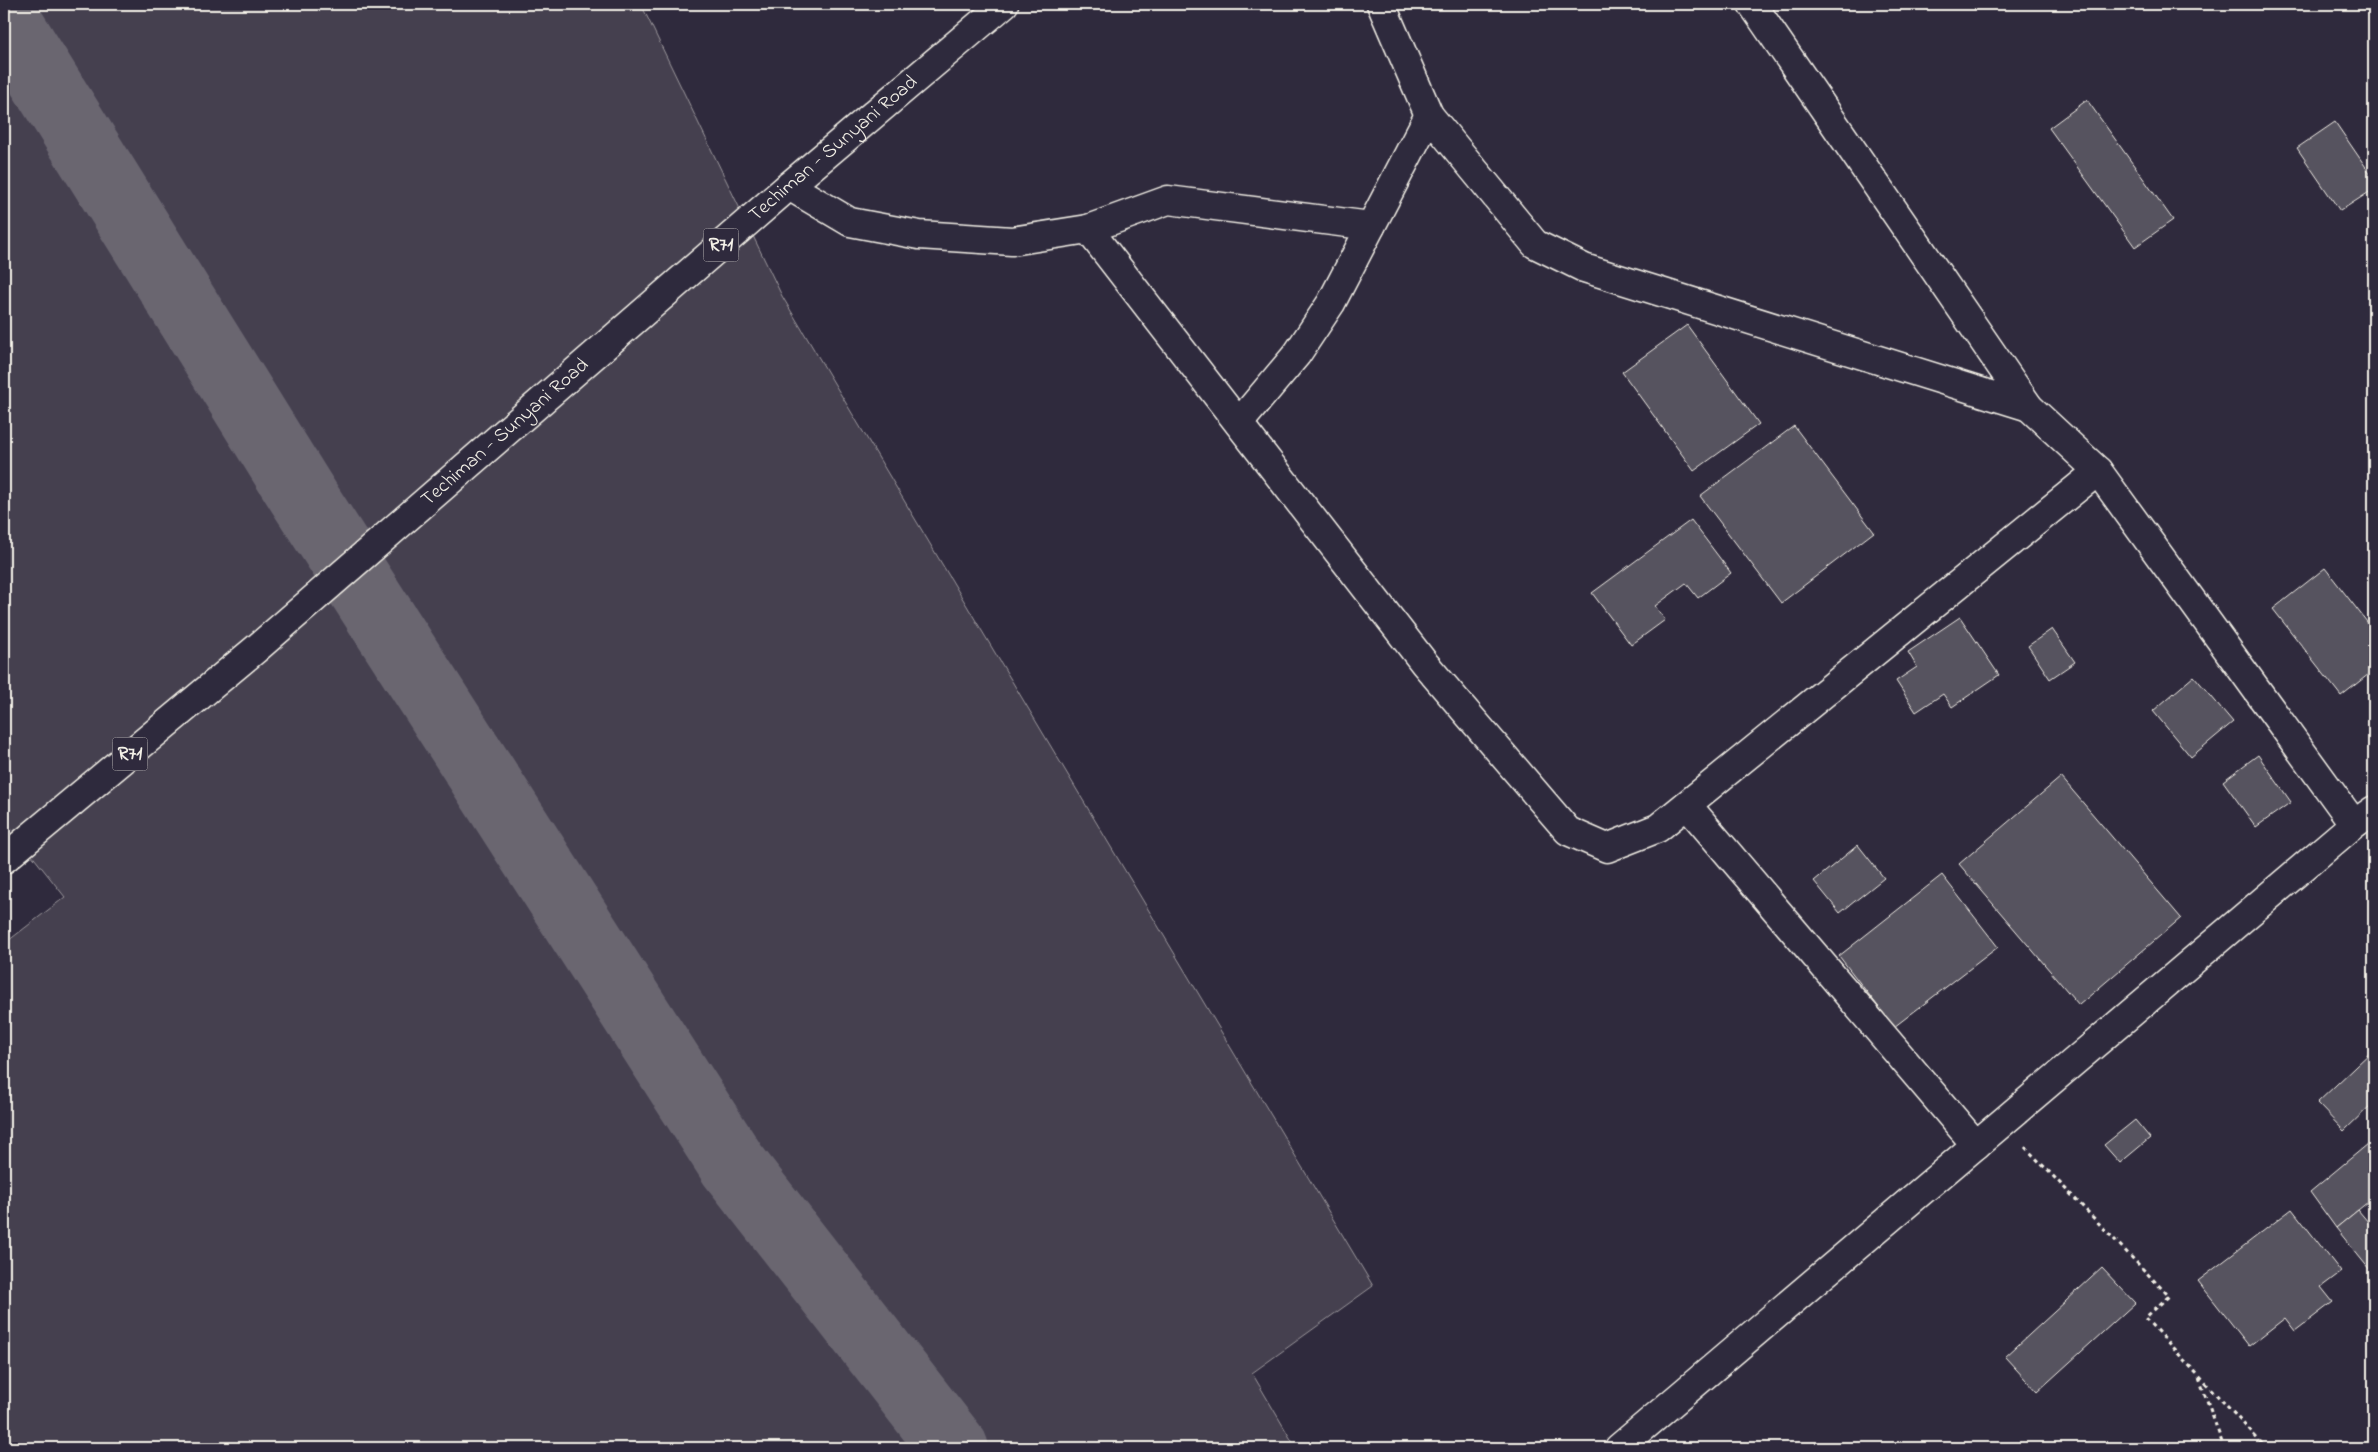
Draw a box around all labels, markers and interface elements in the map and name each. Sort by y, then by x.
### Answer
street label: Techiman - Sunyani Road [742,68,924,229]
road number: R71 [704,228,738,262]
street label: Techiman - Sunyani Road [415,351,595,514]
road number: R71 [112,738,148,771]

